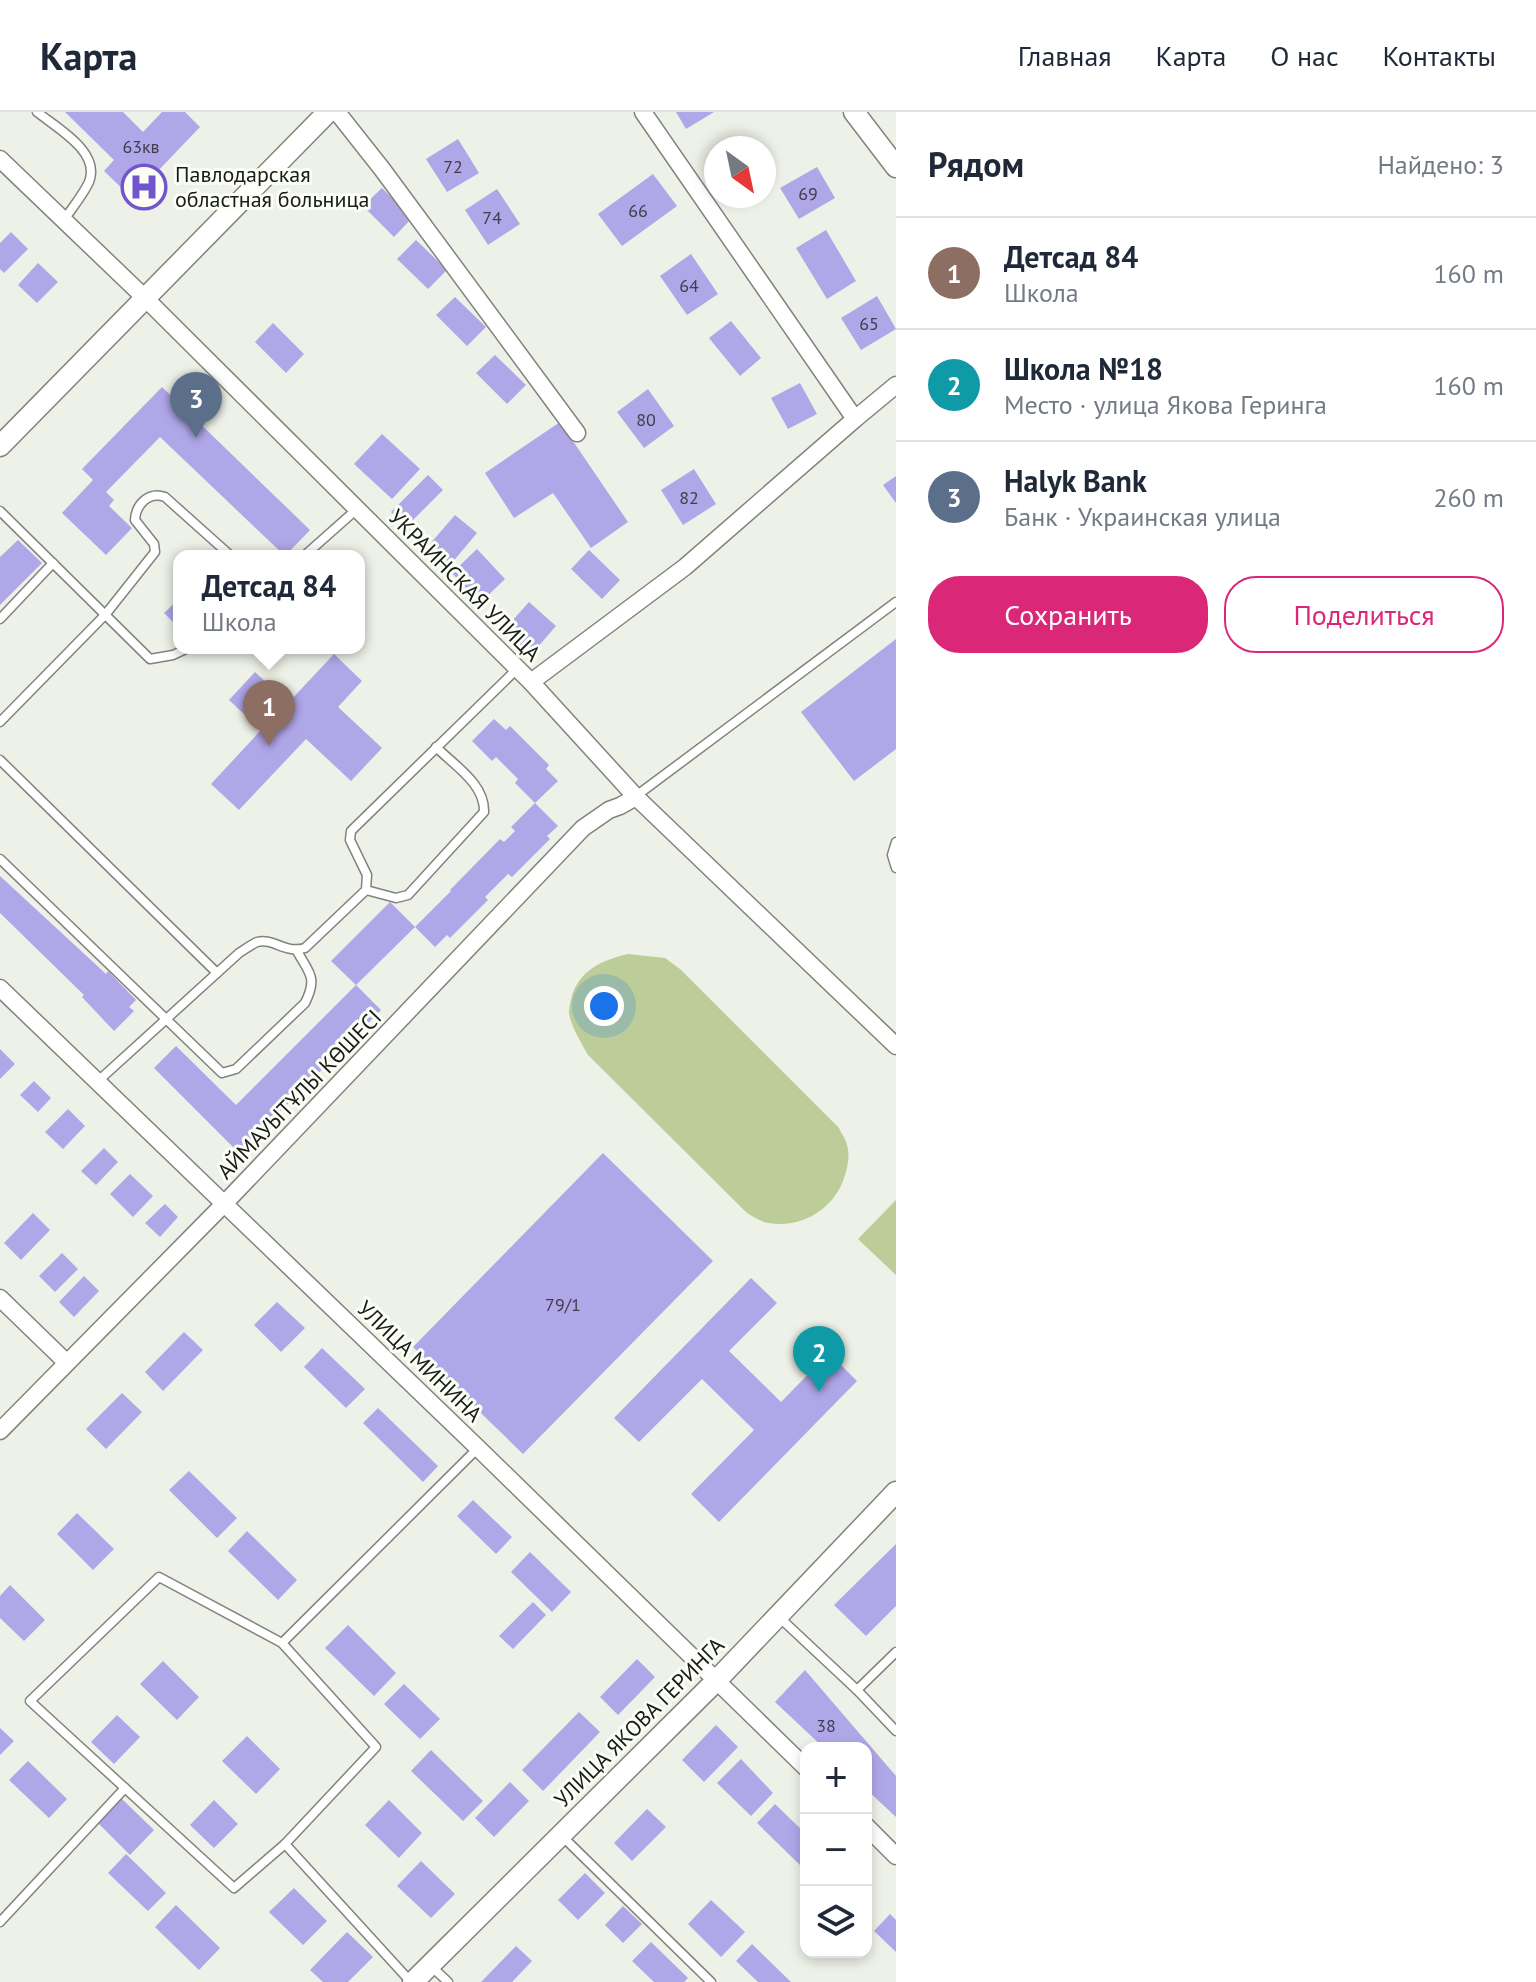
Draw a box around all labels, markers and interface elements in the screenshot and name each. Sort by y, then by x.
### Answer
text: Карта [40,31,137,80]
text: Главная [1018,37,1112,74]
text: Карта [1156,37,1226,74]
text: О нас [1270,37,1339,74]
text: Контакты [1383,37,1496,74]
house number: 63кв [122,135,160,158]
north arrow [704,136,776,208]
text: Рядом [928,142,1024,186]
text: Найдено: 3 [1377,148,1504,181]
house number: 72 [443,155,463,178]
place label: Павлодарская областная больница [175,160,369,213]
hospital icon: Павлодарская областная больница [120,163,168,211]
house number: 69 [798,182,818,205]
house number: 66 [628,199,648,222]
house number: 74 [482,206,502,229]
text: Детсад 84 [1004,237,1138,276]
text: 1 [947,257,961,290]
text: 160 m [1433,257,1504,290]
house number: 64 [679,274,699,297]
text: Школа [1004,276,1079,309]
house number: 65 [859,312,879,335]
text: Школа №18 [1004,349,1163,388]
text: 2 [947,369,961,402]
text: 160 m [1433,369,1504,402]
pin: 3 [170,372,222,438]
text: Место · улица Якова Геринга [1004,388,1327,421]
house number: 80 [636,408,656,431]
text: Halyk Bank [1004,461,1147,500]
text: 3 [947,481,961,514]
text: 260 m [1433,481,1504,514]
house number: 82 [679,486,699,509]
text: Банк · Украинская улица [1004,500,1281,533]
street label: УКРАИНСКАЯ УЛИЦА [383,503,547,667]
popup [173,550,365,654]
text: Детсад 84 [202,566,336,605]
button: Сохранить [928,576,1208,653]
button: Поделиться [1224,576,1504,653]
text: Школа [202,605,277,638]
pin: 1 [243,680,295,746]
your location [584,986,624,1026]
street label: АЙМАУЫТҰЛЫ КӨШЕСІ [211,1003,387,1185]
house number: 79/1 [545,1293,581,1316]
street label: УЛИЦА МИНИНА [352,1294,488,1428]
pin: 2 [793,1326,845,1392]
street label: УЛИЦА ЯКОВА ГЕРИНГА [548,1631,730,1813]
house number: 38 [816,1714,836,1737]
map controls [800,1742,872,1958]
button: + [800,1742,872,1814]
button: − [800,1814,872,1886]
button: layers [800,1886,872,1958]

